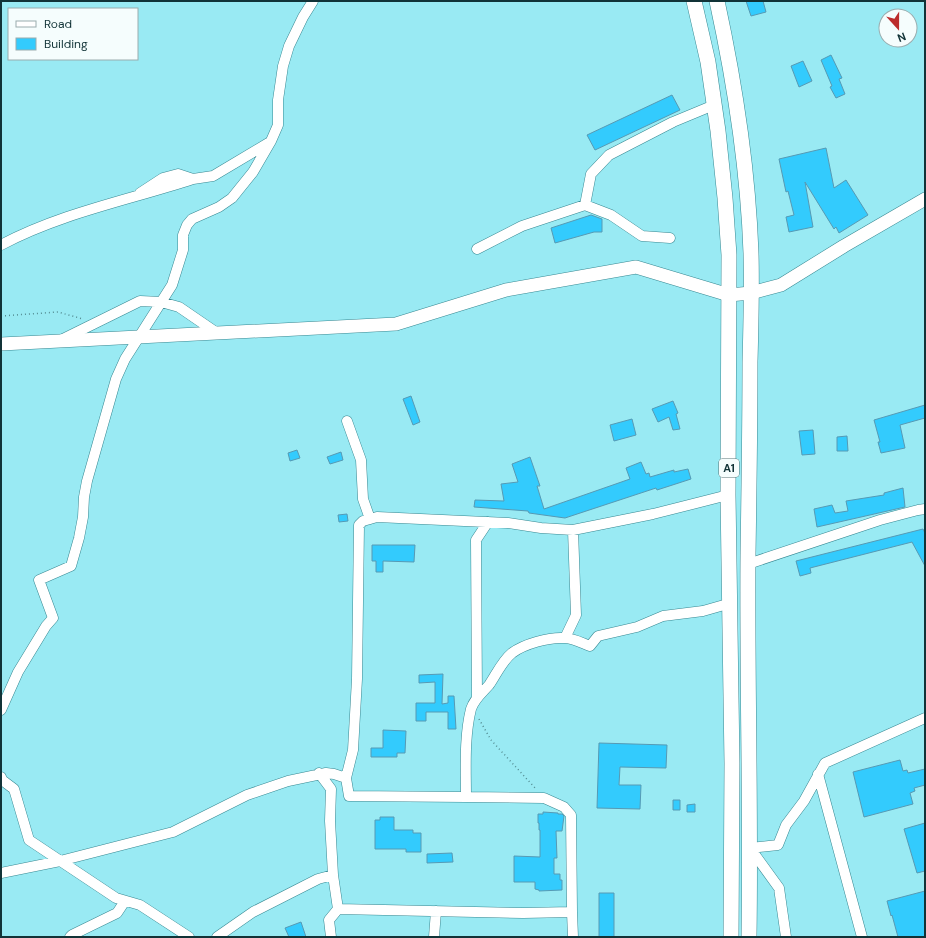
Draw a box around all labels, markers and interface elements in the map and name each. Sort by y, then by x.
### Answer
legend [8,8,138,60]
north arrow [878,8,918,48]
text: Road [44,16,72,32]
text: N [895,29,908,45]
text: Building [44,36,88,52]
road number: A1 [719,459,739,477]

